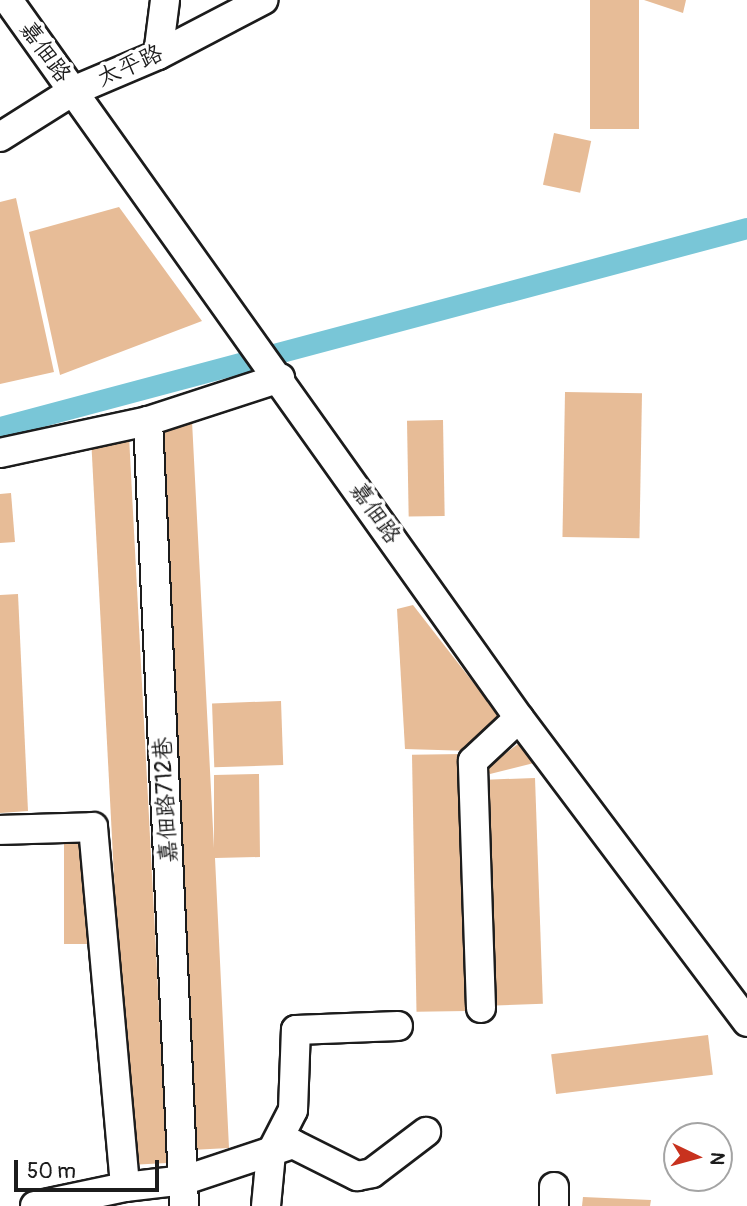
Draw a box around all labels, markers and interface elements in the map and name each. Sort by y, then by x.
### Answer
street label: 嘉佃路 [14,16,76,88]
street label: 太平路 [93,39,167,93]
street label: 嘉佃路 [344,477,406,549]
street label: 嘉佃路712巷 [149,736,183,864]
north arrow [663,1122,733,1192]
scale bar [18,1146,163,1190]
text: N [704,1151,729,1166]
text: 50 m [27,1158,76,1185]

